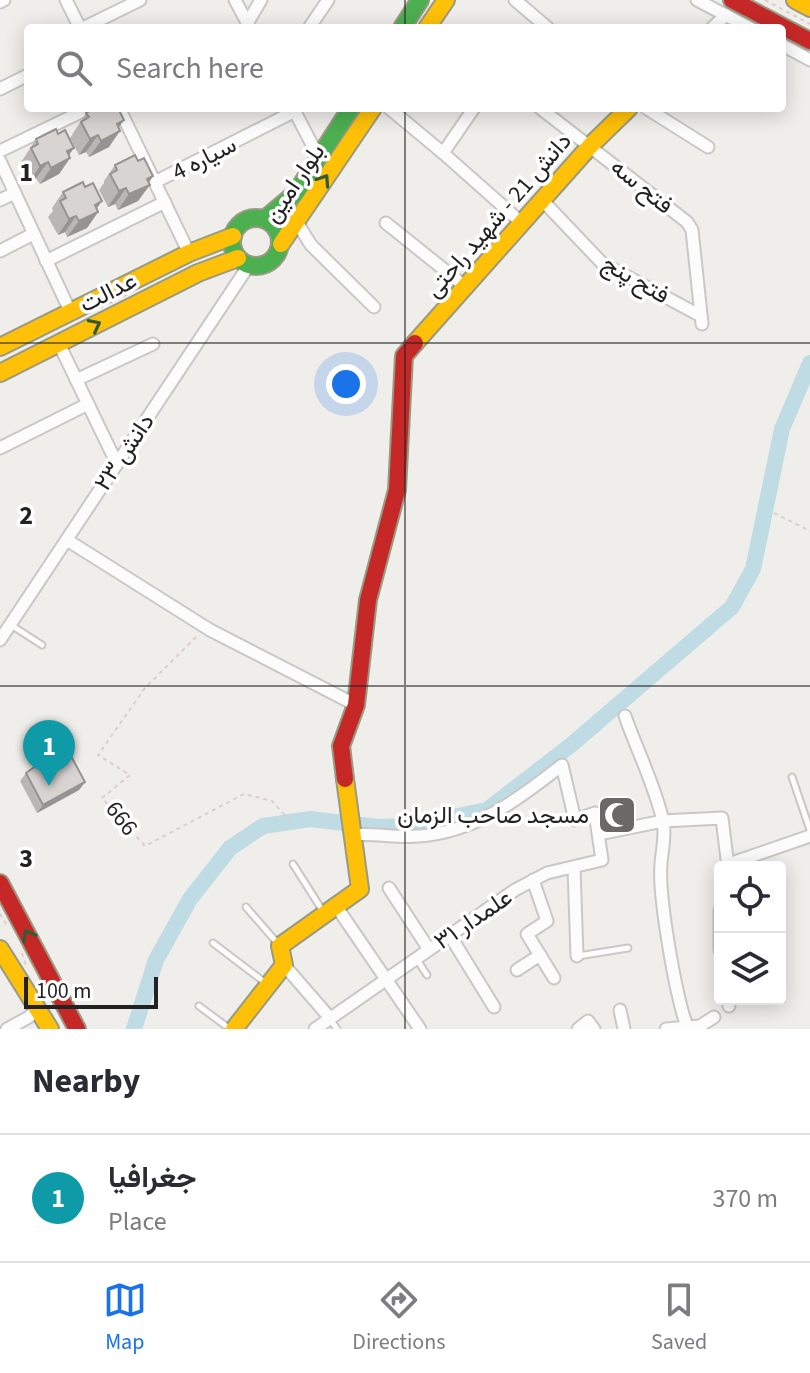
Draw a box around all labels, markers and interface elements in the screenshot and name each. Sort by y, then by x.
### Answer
search box [24,24,786,112]
icon: search [52,46,96,90]
text: Search here [116,47,264,90]
street label: دانش 21 - شهید راحتی [417,125,580,306]
street label: سیاره 4 [166,127,243,190]
street label: بلوار امین [255,137,334,230]
street label: فتح سه [603,150,681,223]
text: 1 [19,154,33,191]
one-way arrow [315,174,330,188]
street label: فتح پنج [595,246,676,313]
street label: عدالت [74,263,143,322]
one-way arrow [86,320,101,335]
your location [326,364,366,404]
street label: دانش ۲۳ [86,407,163,498]
text: 2 [19,497,33,534]
pin: 1 [23,720,75,786]
street label: 666 [97,793,146,843]
mosque icon: مسجد صاحب الزمان [596,794,638,836]
place label: مسجد صاحب الزمان [397,798,589,833]
text: 3 [19,840,33,877]
map controls [714,861,786,1005]
button: locate [714,861,786,933]
street label: علمدار ۳۱ [427,880,520,959]
one-way arrow [22,929,37,943]
button: layers [714,933,786,1005]
scale bar [24,973,158,1009]
text: 100 m [36,975,91,1007]
text: Nearby [32,1057,140,1106]
text: جغرافیا [108,1156,196,1199]
text: 1 [51,1180,65,1217]
text: 370 m [712,1180,778,1217]
text: Place [108,1203,167,1240]
tab: Map [103,1278,147,1358]
tab: Directions [352,1278,445,1358]
tab: Saved [651,1278,707,1358]

